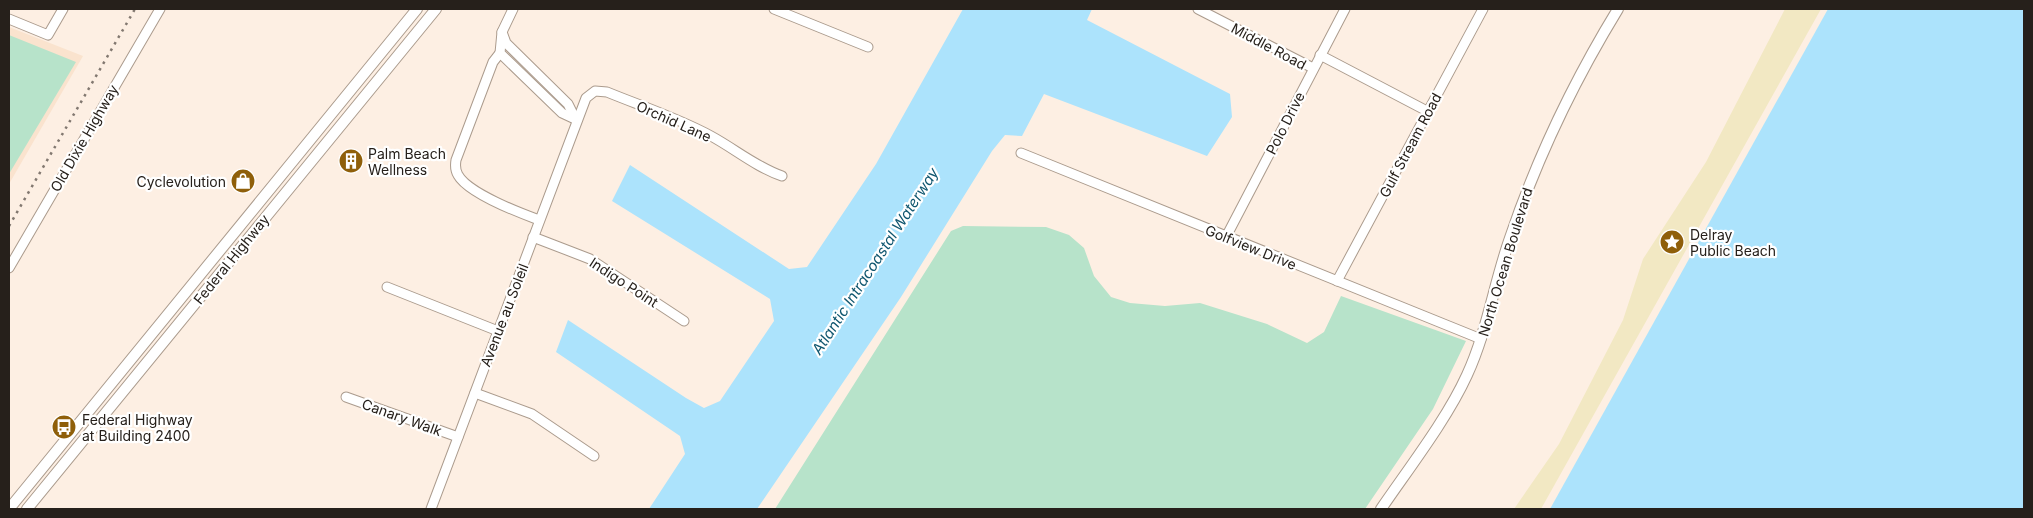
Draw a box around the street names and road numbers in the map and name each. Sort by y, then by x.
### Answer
street label: Middle Road [1229,19,1309,73]
street label: Old Dixie Highway [46,81,122,195]
street label: Polo Drive [1262,89,1308,157]
street label: Gulf Stream Road [1375,90,1445,200]
street label: Orchid Lane [634,97,714,145]
street label: North Ocean Boulevard [1474,186,1536,338]
street label: Federal Highway [190,211,273,307]
street label: Golfview Drive [1203,221,1299,273]
street label: Indigo Point [586,254,662,311]
street label: Avenue au Soleil [477,261,531,369]
street label: Canary Walk [360,395,444,439]

